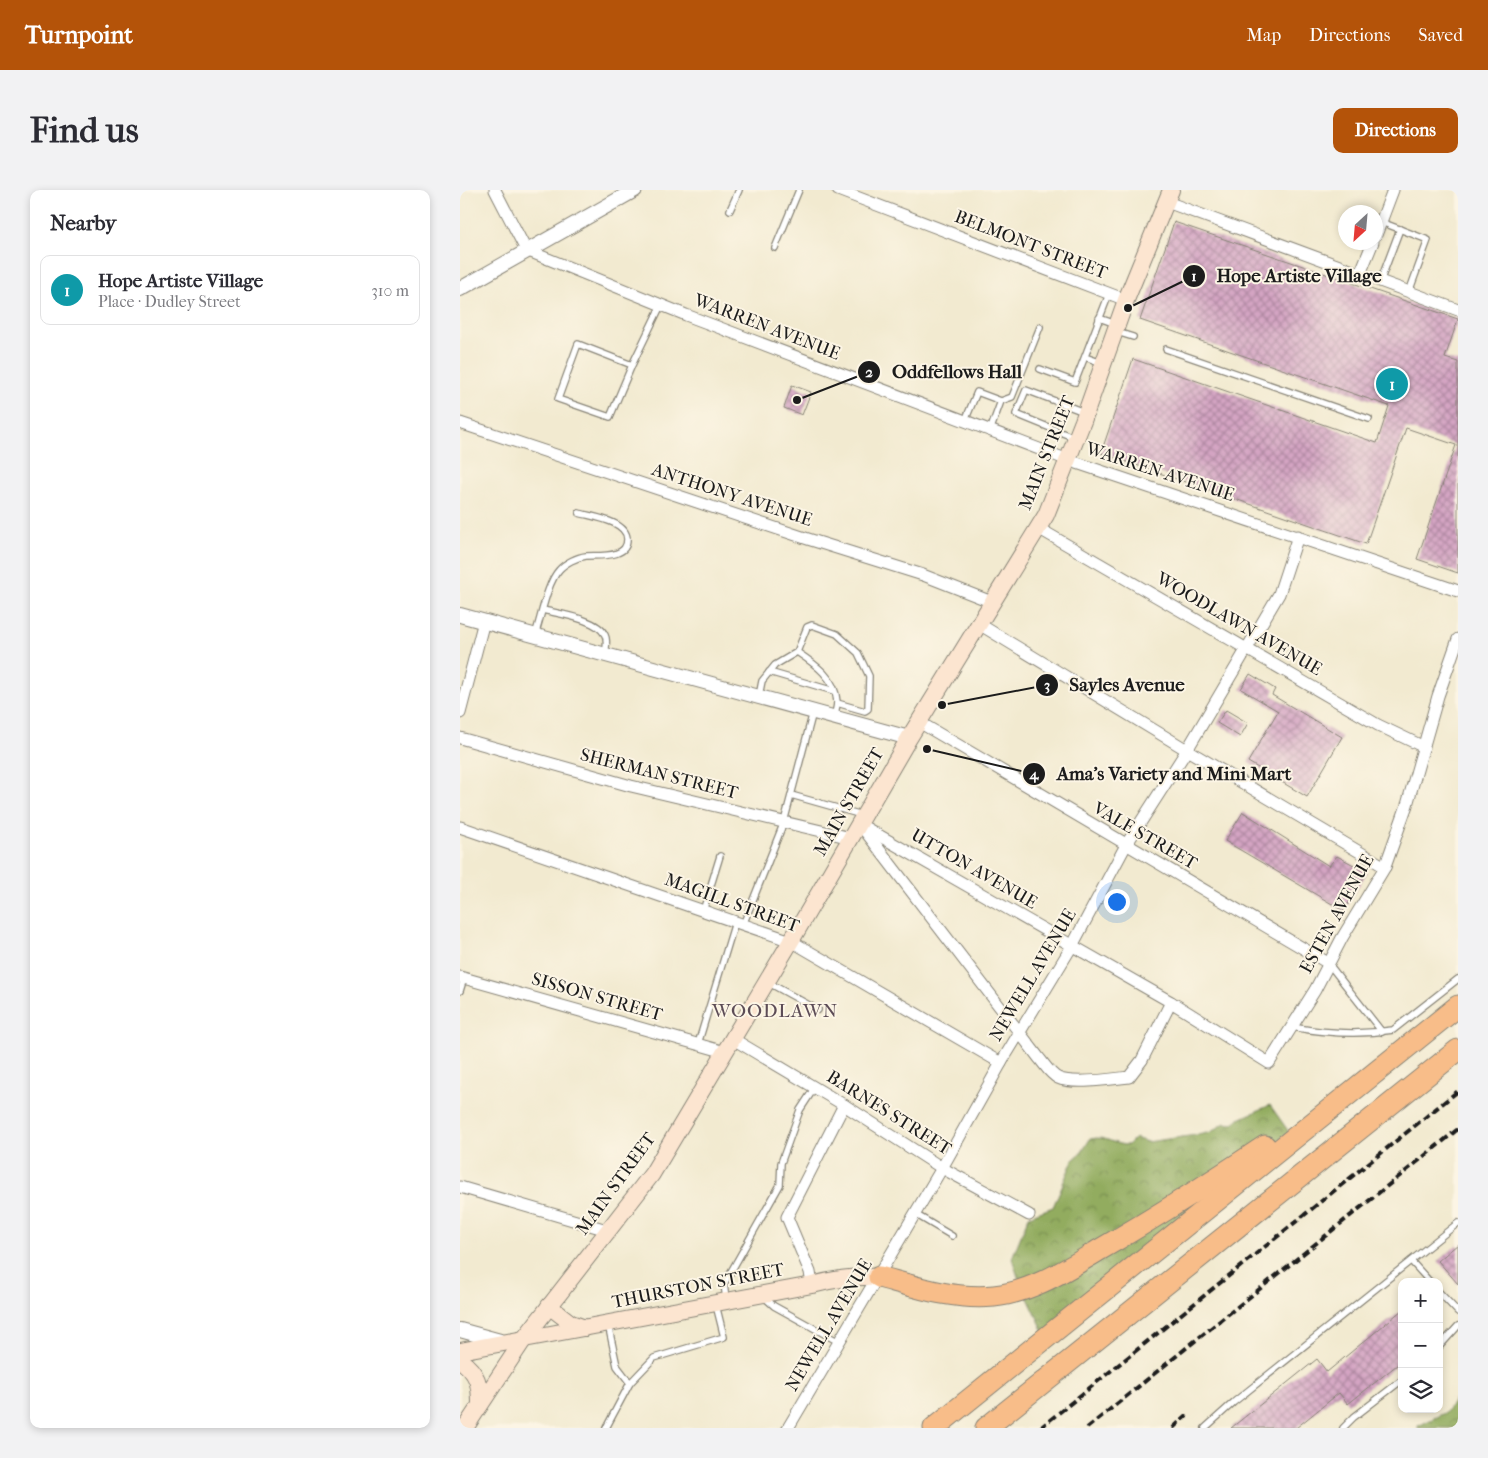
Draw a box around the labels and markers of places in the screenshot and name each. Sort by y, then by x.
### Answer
callout: Hope Artiste Village [1182,259,1392,293]
callout: Oddfellows Hall [857,355,1032,389]
pin: 1 [1376,365,1408,403]
callout: Sayles Avenue [1035,668,1195,702]
callout: Ama's Variety and Mini Mart [1022,757,1301,791]

